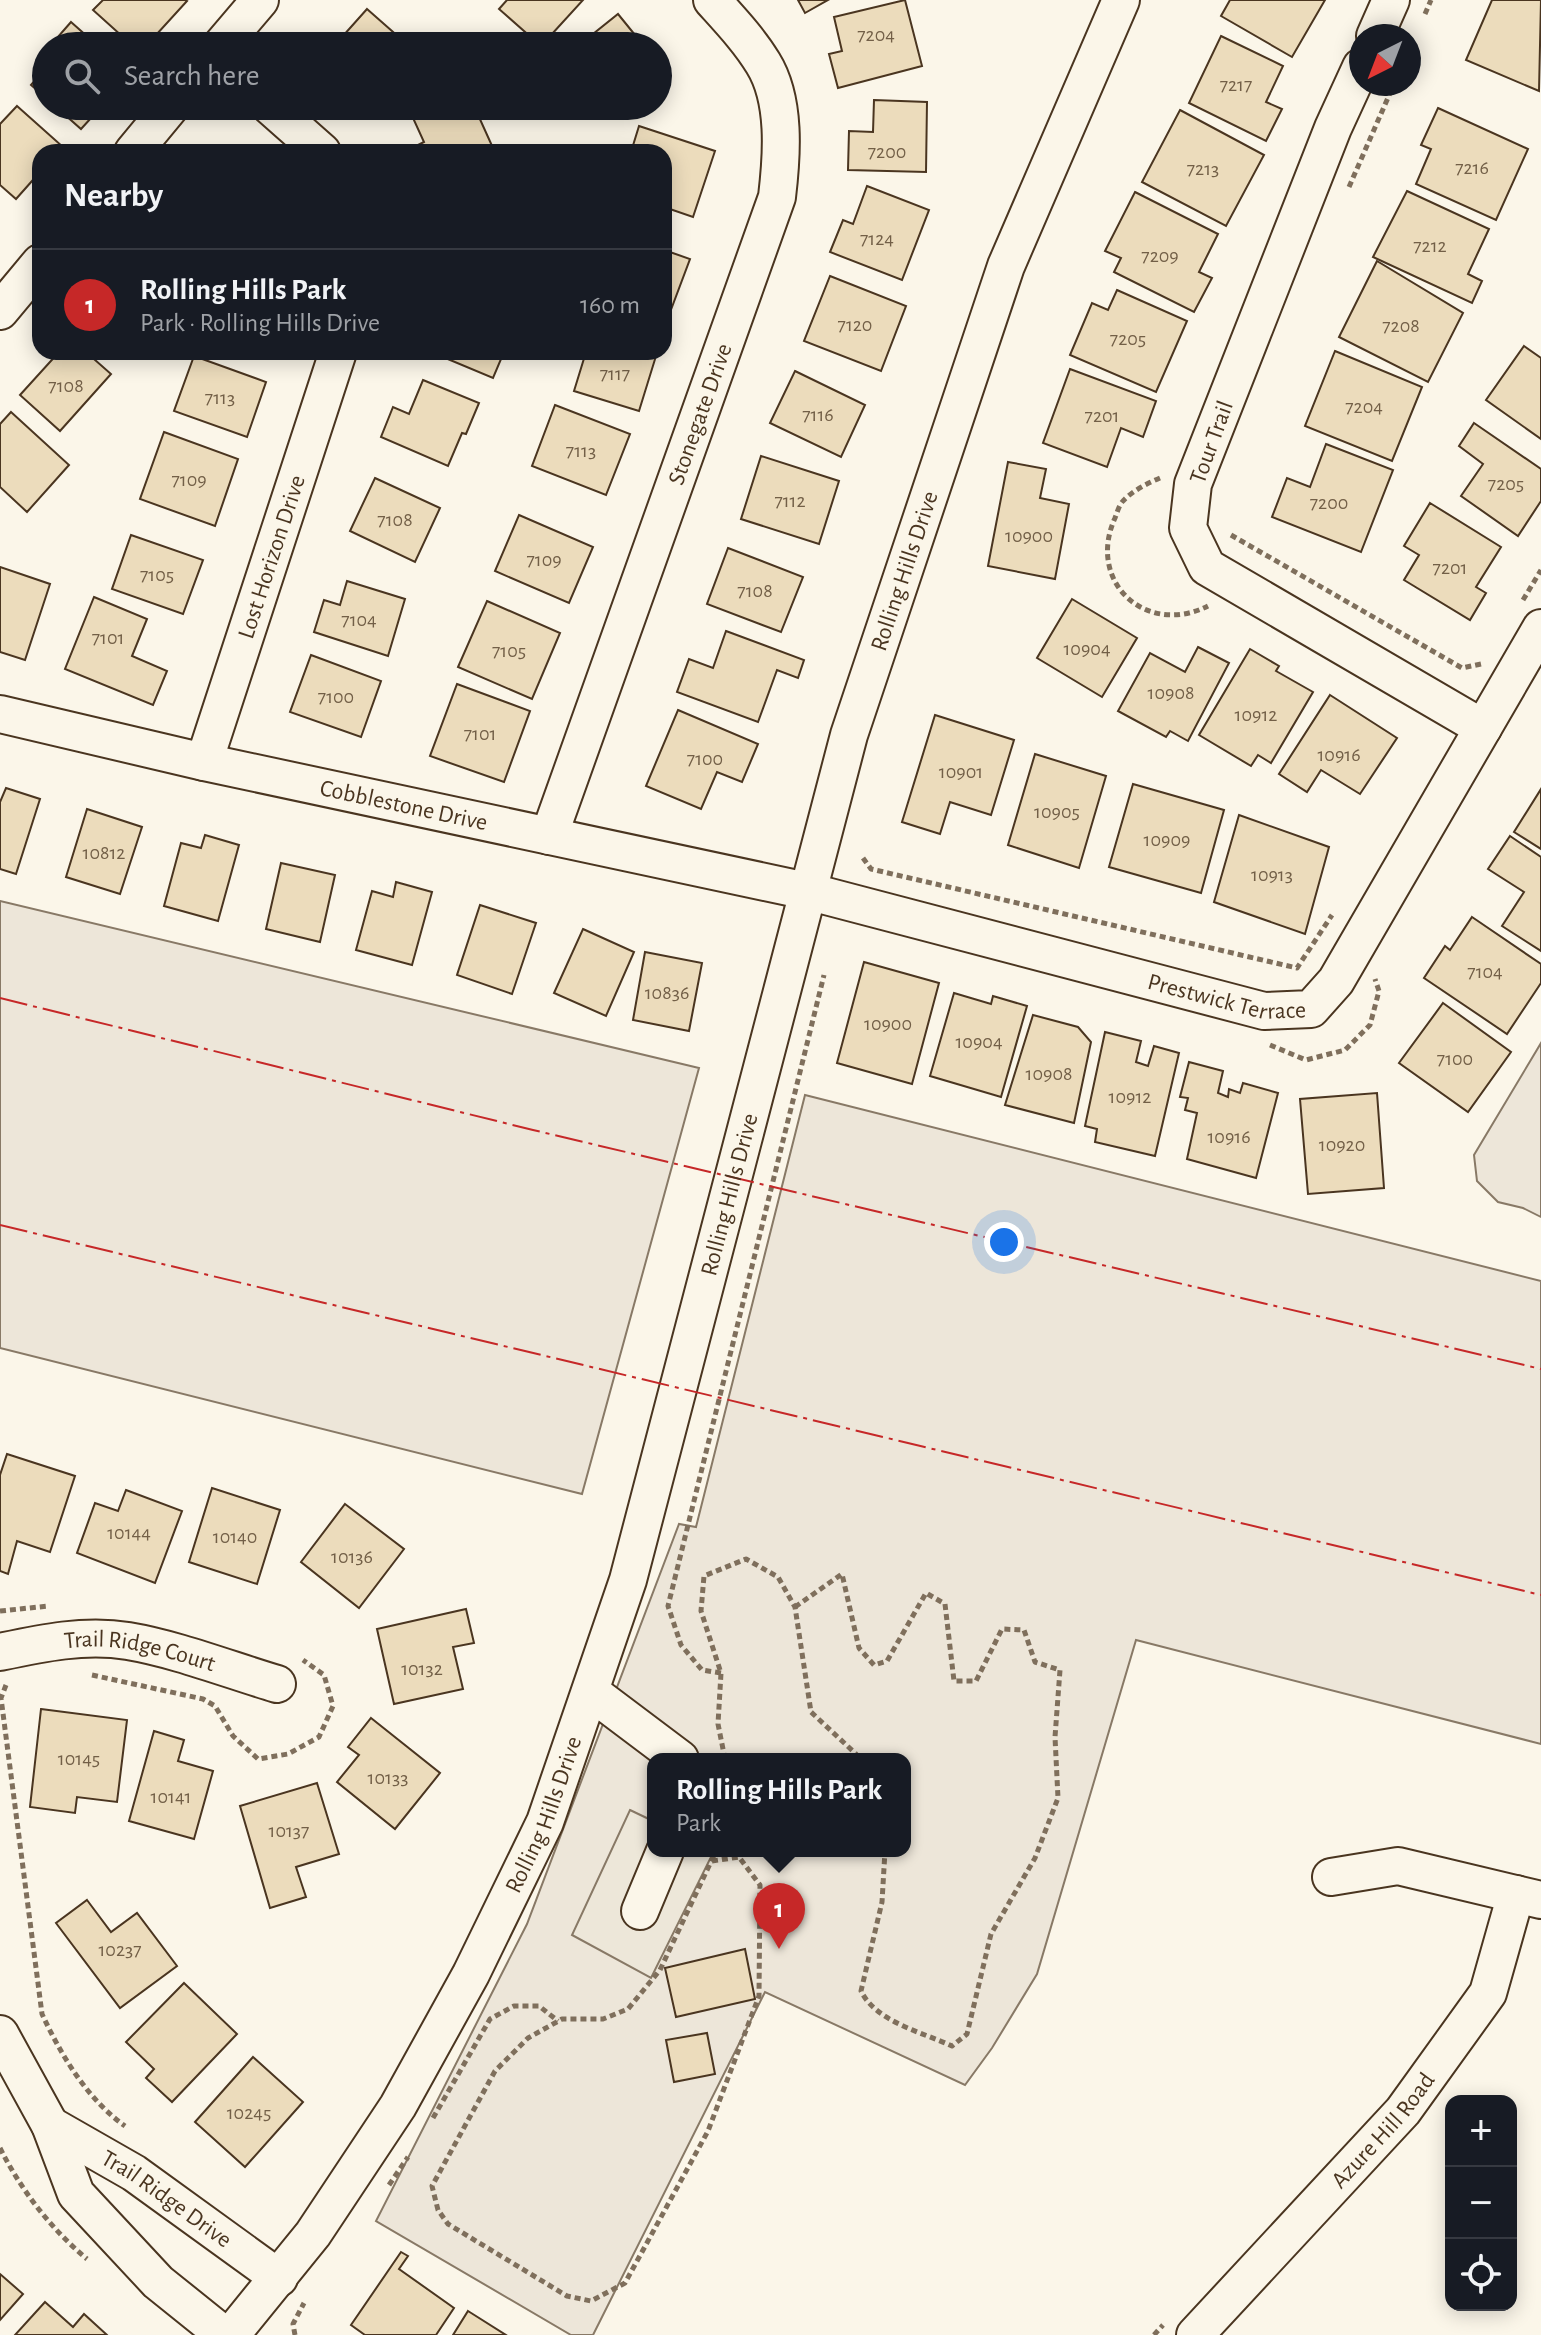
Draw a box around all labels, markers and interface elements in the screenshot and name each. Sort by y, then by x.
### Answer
north arrow [1349,24,1421,96]
house number: 7204 [857,25,895,45]
search box [32,32,672,120]
icon: search [60,54,104,98]
text: Search here [124,61,260,91]
house number: 7217 [1220,75,1252,95]
house number: 7200 [868,142,906,162]
house number: 7216 [1455,158,1489,178]
house number: 7213 [1187,159,1219,179]
text: Nearby [64,179,163,213]
house number: 7124 [860,229,894,249]
house number: 7212 [1413,236,1447,256]
house number: 7209 [1141,246,1179,266]
text: Rolling Hills Park [140,275,346,305]
text: 1 [85,292,95,318]
text: 160 m [580,292,640,318]
text: Park · Rolling Hills Drive [140,310,380,336]
house number: 7120 [838,315,872,335]
house number: 7208 [1382,316,1420,336]
house number: 7205 [1110,329,1146,349]
street label: Stonegate Drive [664,341,737,488]
house number: 7117 [600,364,630,384]
house number: 7108 [48,376,84,396]
house number: 7113 [205,388,235,408]
house number: 7204 [1345,397,1383,417]
street label: Tour Trail [1186,398,1238,487]
house number: 7116 [802,405,834,425]
house number: 7201 [1085,406,1119,426]
house number: 7113 [566,441,596,461]
house number: 7109 [171,470,207,490]
street label: Lost Horizon Drive [234,472,310,642]
house number: 7205 [1488,474,1524,494]
street label: Rolling Hills Drive [867,488,943,654]
house number: 7112 [774,491,806,511]
house number: 7200 [1310,493,1348,513]
house number: 7108 [377,510,413,530]
house number: 10900 [1005,526,1053,546]
house number: 7109 [526,550,562,570]
house number: 7201 [1433,558,1467,578]
house number: 7105 [140,565,174,585]
house number: 7108 [737,581,773,601]
house number: 7104 [341,610,377,630]
house number: 7101 [92,628,124,648]
house number: 10904 [1063,639,1111,659]
house number: 7105 [492,641,526,661]
house number: 10908 [1148,683,1194,703]
house number: 7100 [318,687,354,707]
house number: 10912 [1235,705,1277,725]
house number: 7101 [464,724,496,744]
house number: 10916 [1317,745,1361,765]
house number: 7100 [687,749,723,769]
house number: 10901 [939,762,983,782]
street label: Cobblestone Drive [318,776,490,835]
house number: 10905 [1034,802,1080,822]
house number: 10909 [1144,830,1190,850]
house number: 10812 [83,843,125,863]
house number: 10913 [1251,865,1293,885]
house number: 7104 [1467,962,1503,982]
street label: Prestwick Terrace [1145,970,1307,1024]
house number: 10836 [645,983,689,1003]
house number: 10900 [864,1014,912,1034]
house number: 10904 [955,1032,1003,1052]
house number: 7100 [1437,1049,1473,1069]
house number: 10908 [1026,1064,1072,1084]
house number: 10912 [1109,1087,1151,1107]
street label: Rolling Hills Drive [697,1111,763,1279]
house number: 10916 [1207,1127,1251,1147]
house number: 10920 [1319,1135,1365,1155]
your location [984,1222,1024,1262]
house number: 10144 [107,1523,151,1543]
house number: 10140 [213,1527,257,1547]
house number: 10136 [331,1547,373,1567]
street label: Trail Ridge Court [63,1627,218,1677]
house number: 10132 [401,1659,443,1679]
street label: Rolling Hills Drive [501,1733,586,1897]
house number: 10145 [58,1749,100,1769]
popup [647,1753,911,1857]
house number: 10133 [368,1768,408,1788]
text: Rolling Hills Park [676,1775,882,1805]
house number: 10141 [151,1787,191,1807]
text: Park [676,1810,721,1836]
house number: 10137 [269,1821,309,1841]
pin: 1 [753,1883,805,1949]
house number: 10237 [98,1940,142,1960]
street label: Azure Hill Road [1327,2068,1440,2193]
map controls [1445,2095,1517,2311]
button: + [1445,2095,1517,2167]
house number: 10245 [227,2103,271,2123]
street label: Trail Ridge Drive [97,2146,236,2253]
button: − [1445,2167,1517,2239]
button: locate [1445,2239,1517,2311]

